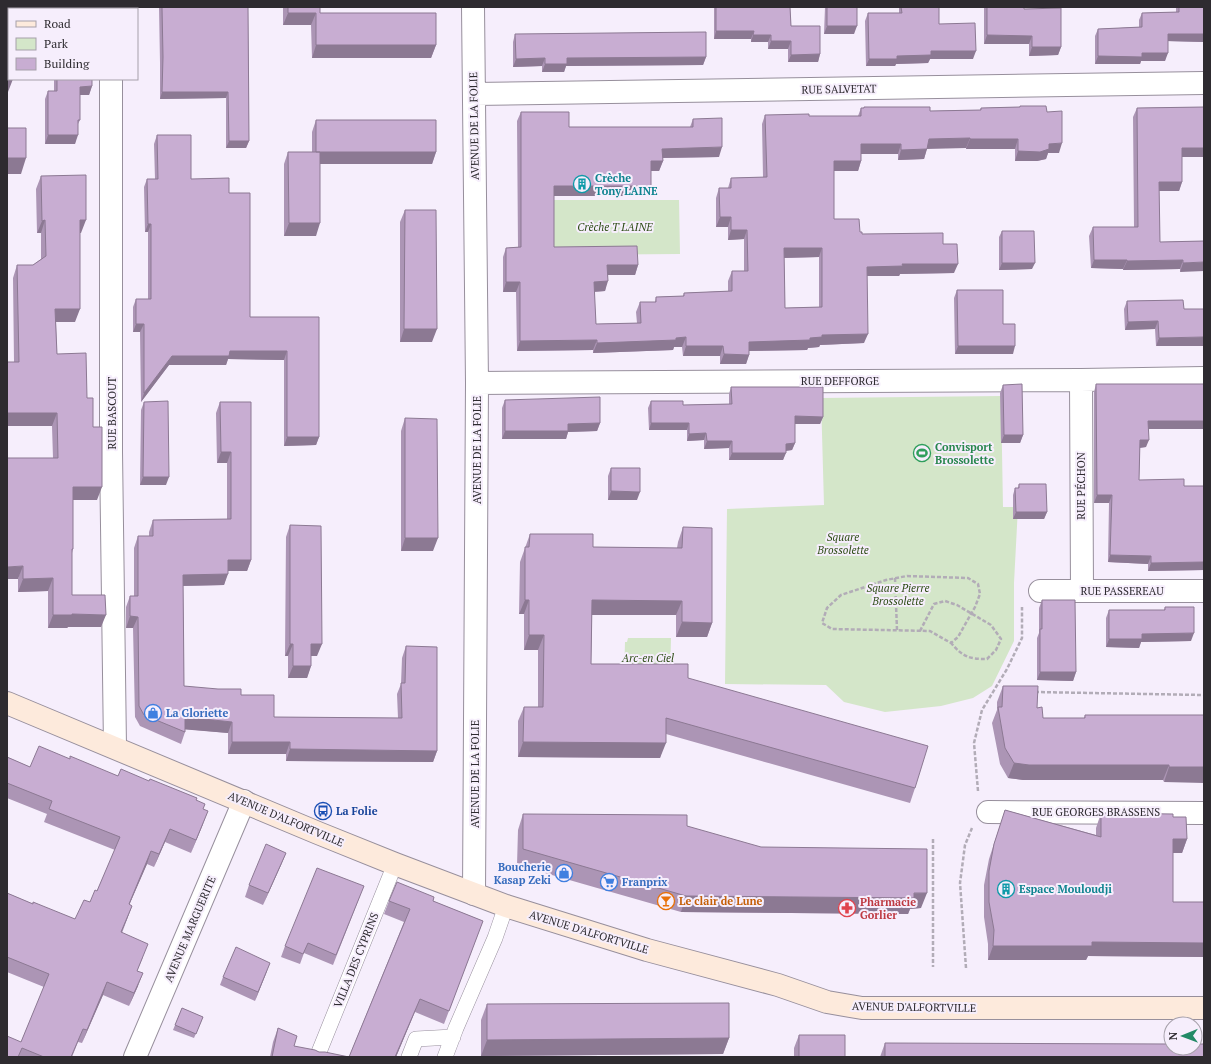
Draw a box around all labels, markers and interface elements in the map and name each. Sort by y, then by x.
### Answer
legend [8,8,138,80]
text: Road [44,16,71,31]
text: Park [44,36,69,51]
text: Building [44,56,90,71]
street label: AVENUE DE LA FOLIE [466,72,482,180]
street label: RUE SALVETAT [801,81,877,97]
place label: Crèche Tony LAINE [595,171,658,198]
building icon: Crèche Tony LAINE [572,174,592,194]
park label: Crèche T LAINE [577,220,653,234]
street label: RUE DEFFORGE [801,374,879,388]
street label: RUE BASCOUT [105,376,119,449]
street label: AVENUE DE LA FOLIE [470,396,484,504]
place label: Convisport Brossolette [935,440,994,467]
sports icon: Convisport Brossolette [912,443,932,463]
street label: RUE PÉCHON [1074,452,1088,520]
park label: Square Brossolette [816,530,869,557]
park label: Square Pierre Brossolette [866,581,930,608]
street label: RUE PASSEREAU [1080,584,1164,598]
park label: Arc-en Ciel [621,651,674,665]
shop icon: La Gloriette [143,703,163,723]
place label: La Gloriette [166,706,228,720]
street label: AVENUE DE LA FOLIE [468,720,482,828]
street label: AVENUE D'ALFORTVILLE [226,788,346,850]
bus stop icon: La Folie [313,801,333,821]
place label: La Folie [336,804,378,818]
street label: RUE GEORGES BRASSENS [1032,805,1160,819]
place label: Boucherie Kasap Zeki [494,860,551,887]
shop icon: Boucherie Kasap Zeki [554,863,574,883]
supermarket icon: Franprix [599,872,619,892]
street label: AVENUE MARGUERITE [161,874,219,984]
place label: Franprix [622,875,668,889]
building icon: Espace Mouloudji [996,879,1016,899]
place label: Espace Mouloudji [1019,882,1112,896]
bar icon: Le clair de Lune [656,891,676,911]
place label: Le clair de Lune [679,894,763,908]
place label: Pharmacie Gorlier [860,895,916,922]
pharmacy icon: Pharmacie Gorlier [837,898,857,918]
street label: AVENUE D'ALFORTVILLE [528,907,650,957]
street label: VILLA DES CYPRINS [330,910,382,1010]
street label: AVENUE D'ALFORTVILLE [852,999,976,1015]
north arrow [1163,1016,1203,1056]
text: N [1166,1031,1180,1040]

